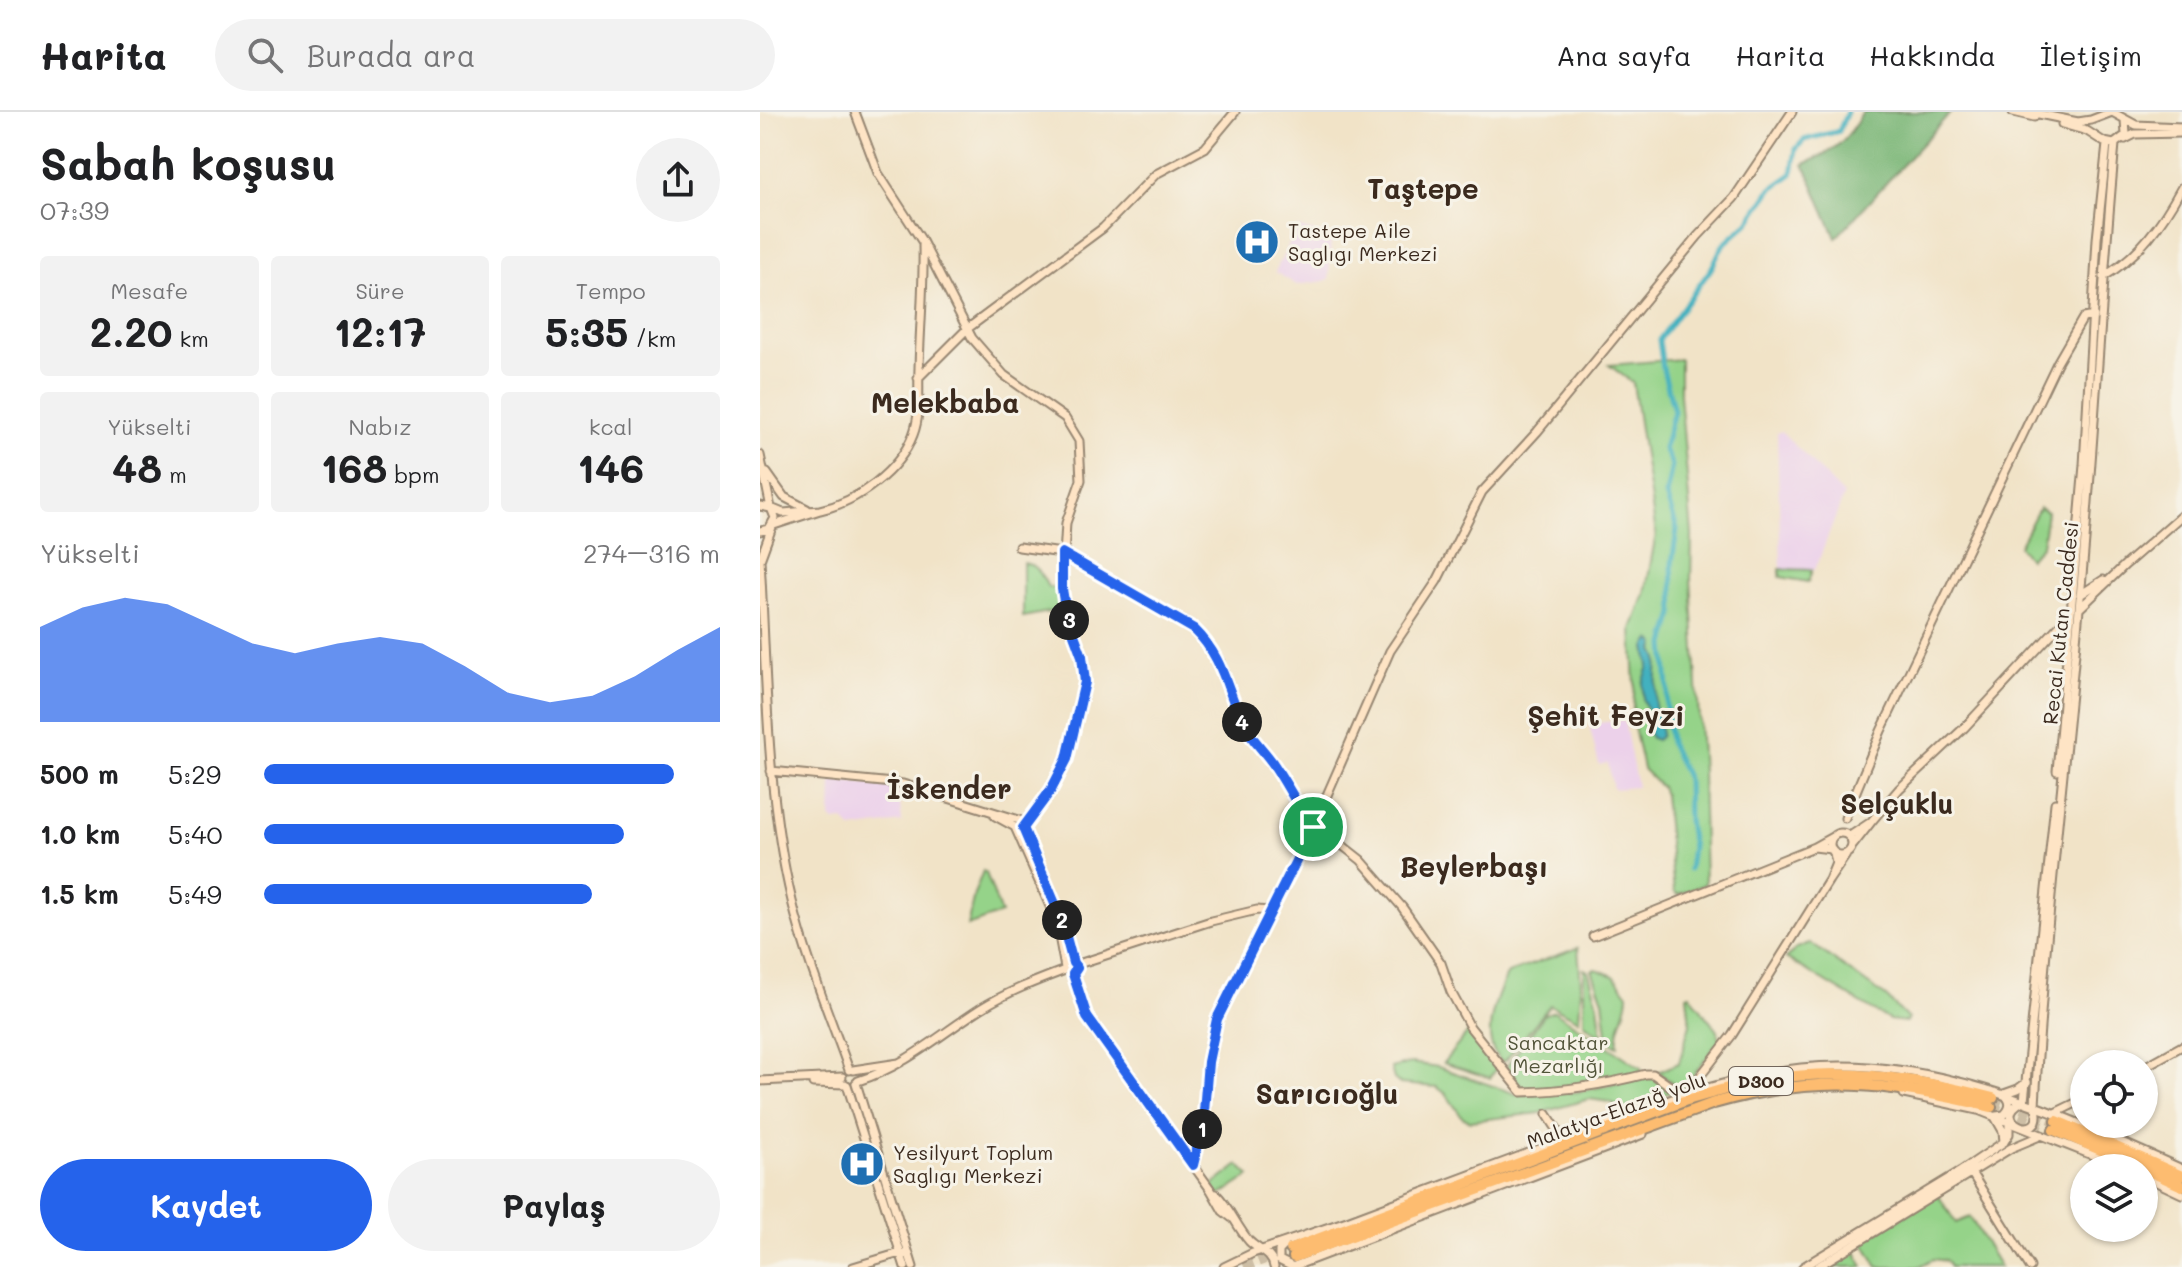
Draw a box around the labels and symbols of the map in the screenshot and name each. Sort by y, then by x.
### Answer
district label: Taştepe [1367,170,1479,207]
place label: Tastepe Aile Saglıgı Merkezi [1288,217,1438,266]
hospital icon: Tastepe Aile Saglıgı Merkezi [1233,218,1281,266]
district label: Melekbaba [871,384,1019,420]
street label: Recai Kutan Caddesi [2036,520,2084,726]
pin: 3 [1049,600,1089,640]
district label: Şehit Feyzi [1527,697,1685,734]
pin: 4 [1222,702,1262,742]
district label: İskender [886,770,1012,806]
district label: Selçuklu [1840,785,1954,821]
pin [1279,793,1347,861]
district label: Beylerbaşı [1400,848,1548,885]
pin: 2 [1042,900,1082,940]
park label: Sancaktar Mezarlığı [1508,1029,1608,1078]
street label: Malatya-Elazığ yolu [1523,1066,1709,1154]
road number: D300 [1729,1067,1793,1095]
district label: Sarıcıoğlu [1256,1075,1398,1111]
pin: 1 [1182,1109,1222,1149]
place label: Yesilyurt Toplum Saglıgı Merkezi [893,1139,1053,1188]
hospital icon: Yesilyurt Toplum Saglıgı Merkezi [838,1140,886,1188]

